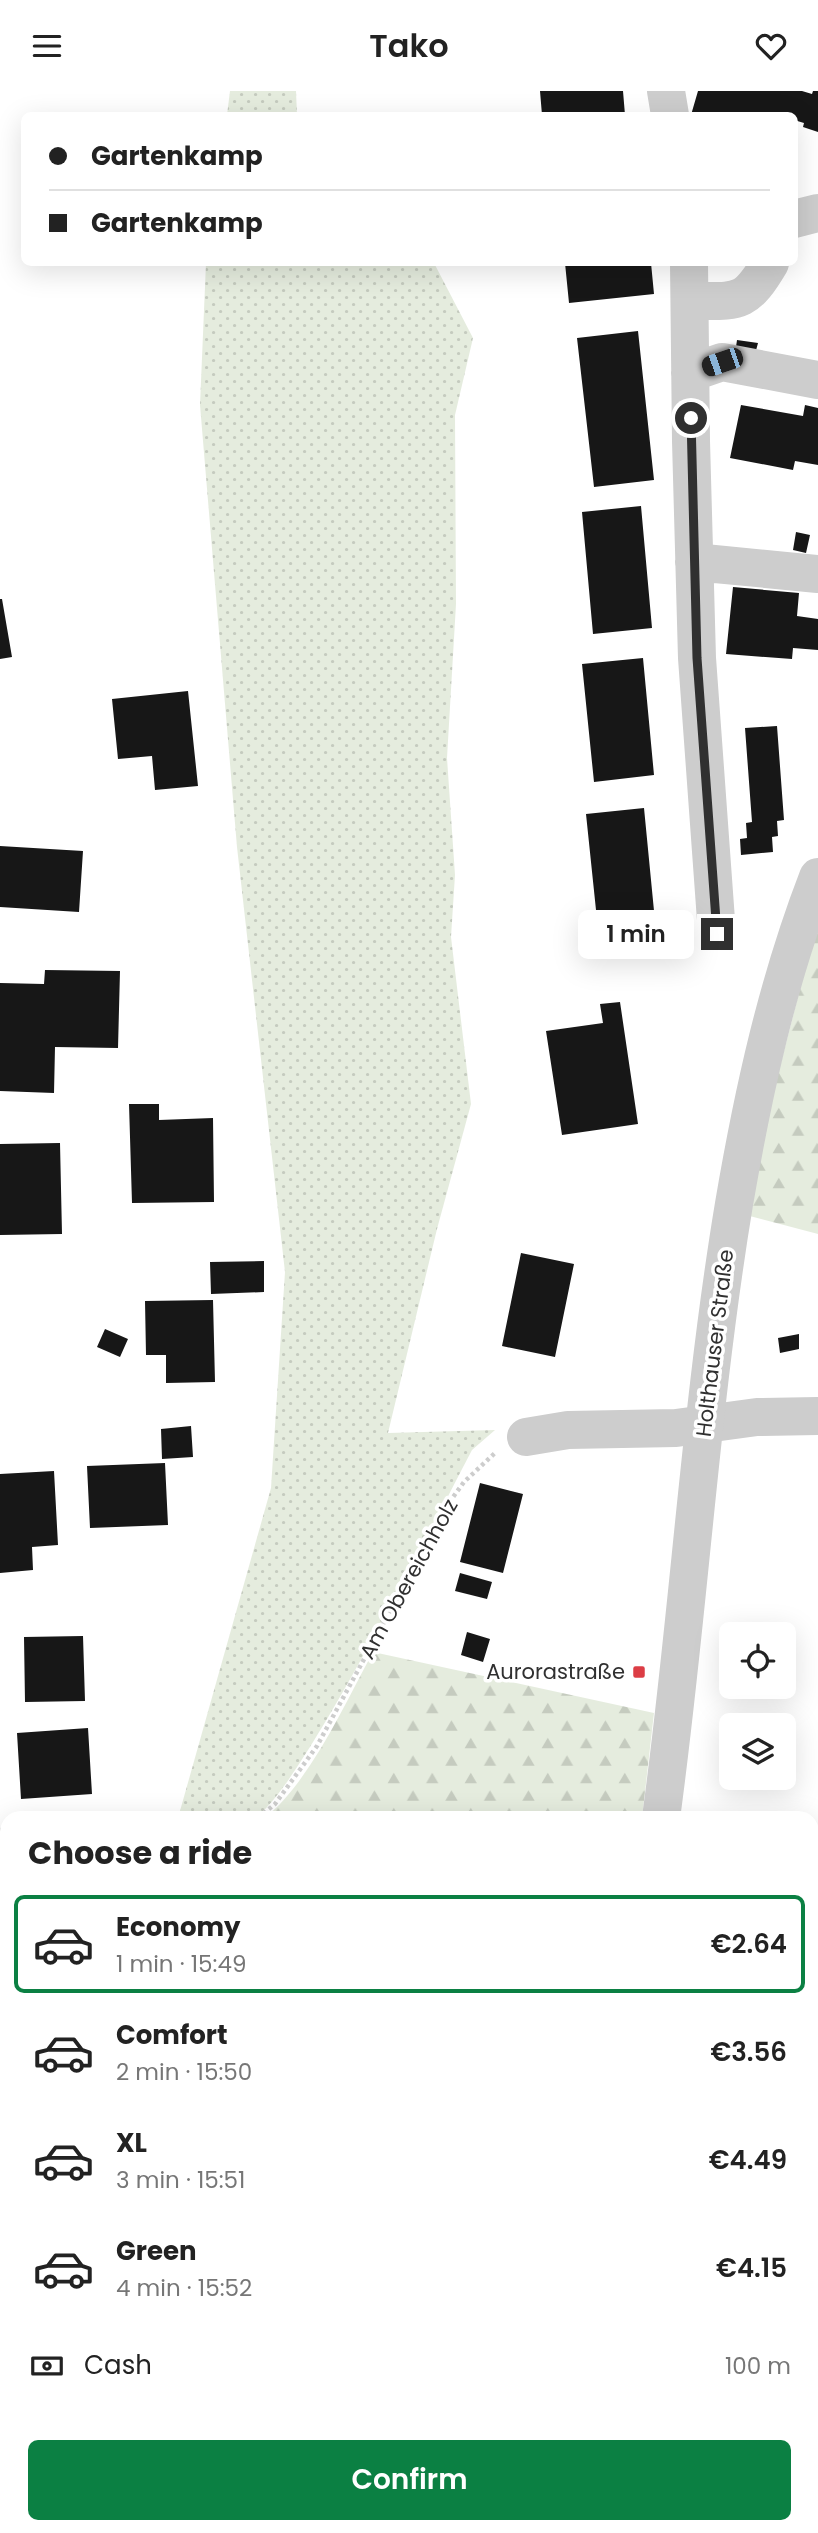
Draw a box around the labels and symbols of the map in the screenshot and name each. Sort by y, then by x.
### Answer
car [699,345,746,379]
route start [675,402,707,434]
callout: 1 min [577,909,692,959]
route end [701,918,733,950]
street label: Holthauser Straße [689,1248,740,1438]
street label: Am Obereichholz [353,1493,465,1664]
place label: Aurorastraße [486,1657,625,1686]
marker: Aurorastraße [631,1664,647,1680]

